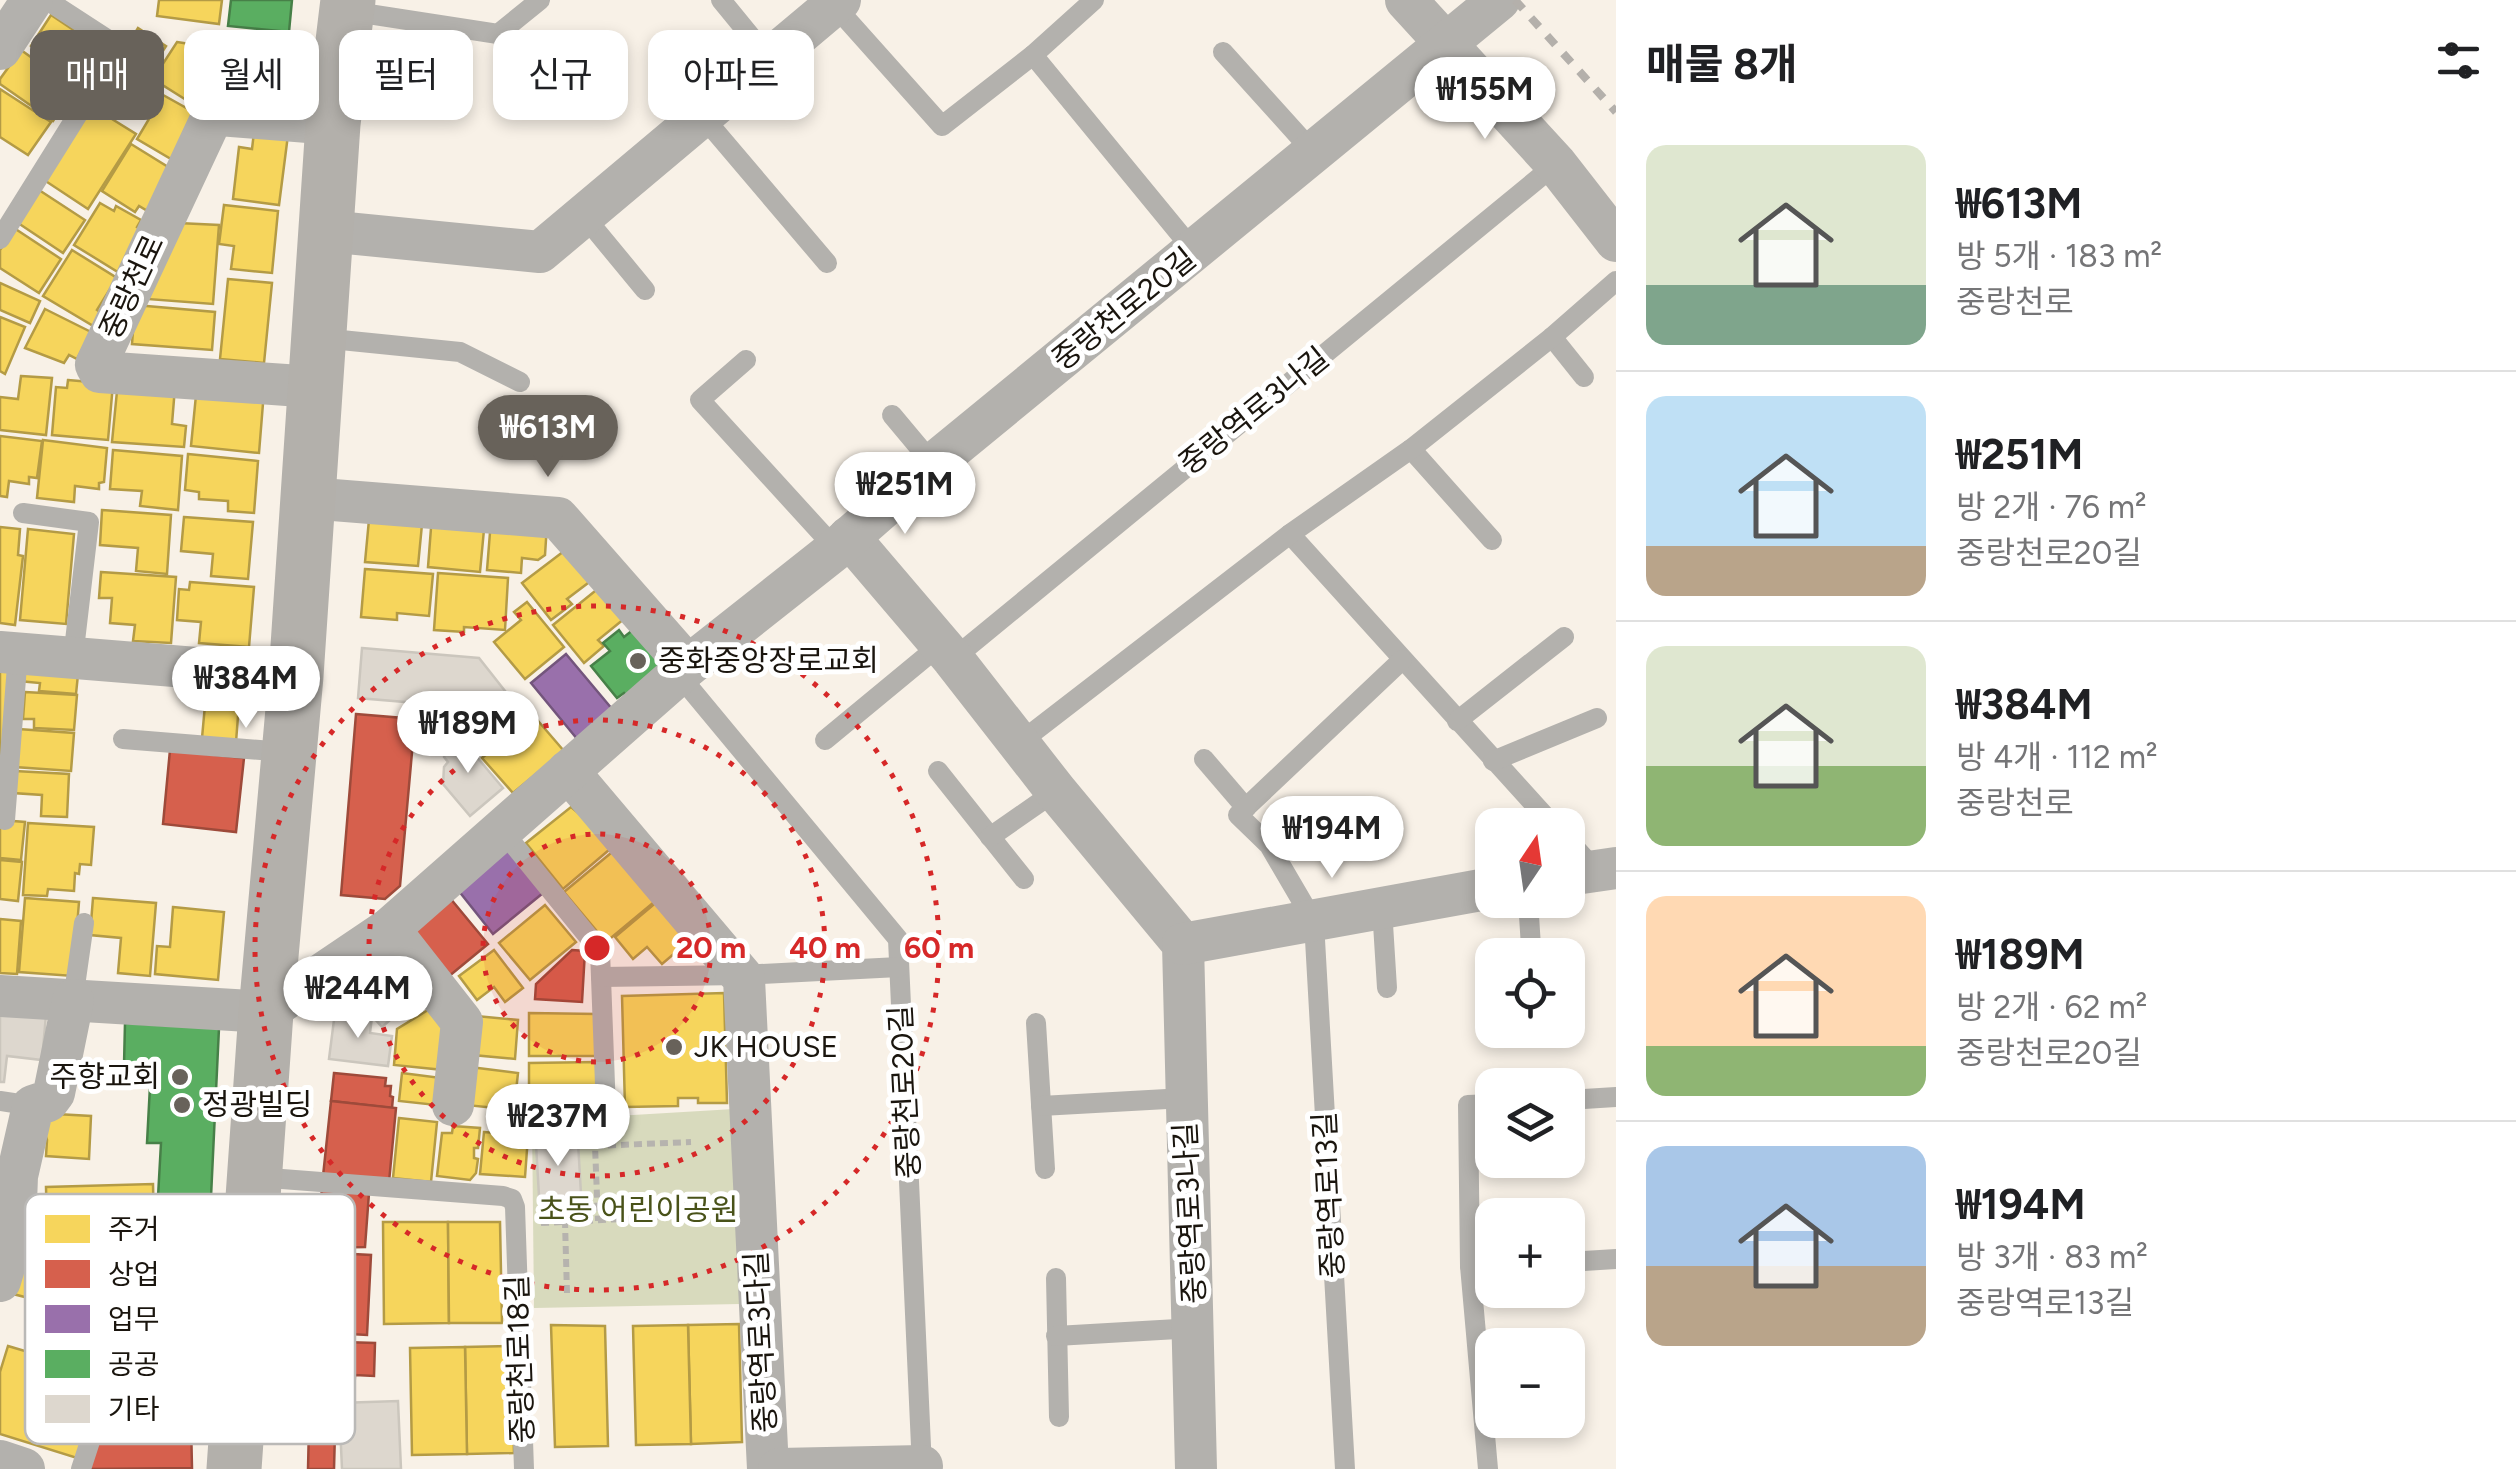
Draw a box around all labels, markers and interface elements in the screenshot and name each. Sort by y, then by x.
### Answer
chip: 매매 [30,30,164,120]
chip: 월세 [184,30,319,120]
chip: 필터 [339,30,473,120]
chip: 신규 [493,30,628,120]
chip: 아파트 [648,30,814,120]
icon: filters [2431,33,2486,88]
text: 매물 8개 [1646,39,1798,90]
pin: ₩155M [1415,57,1555,142]
text: ₩155M [1437,70,1534,108]
text: ₩613M [1956,178,2082,229]
icon: home [1726,185,1846,305]
street label: 중랑천로 [91,229,172,345]
text: 방 5개 · 183 m² [1956,237,2162,275]
street label: 중랑천로20길 [1044,239,1203,378]
text: 중랑천로 [1956,283,2074,321]
street label: 중랑역로3나길 [1171,339,1336,482]
pin: ₩613M [478,395,618,480]
text: ₩613M [500,408,596,446]
text: ₩251M [1956,429,2083,480]
icon: home [1726,436,1846,556]
pin: ₩251M [835,452,975,537]
text: ₩251M [857,465,953,503]
text: 방 2개 · 76 m² [1956,488,2147,526]
text: 중랑천로20길 [1956,534,2142,572]
place label: 중화중앙장로교회 [658,642,879,679]
pin: ₩384M [176,646,316,731]
marker: 중화중앙장로교회 [627,650,649,672]
text: ₩384M [194,659,298,697]
text: ₩384M [1956,679,2092,730]
icon: home [1726,686,1846,806]
pin: ₩189M [398,691,538,776]
text: ₩189M [419,704,517,742]
text: 방 4개 · 112 m² [1956,738,2158,776]
text: 중랑천로 [1956,784,2074,822]
pin: ₩194M [1262,796,1402,881]
north arrow [1475,808,1585,918]
map controls [1475,808,1585,1438]
text: ₩194M [1283,809,1381,847]
text: 20 m [676,929,746,966]
text: 40 m [789,929,861,966]
text: 60 m [904,929,974,966]
text: ₩189M [1956,929,2085,980]
centre of rings [579,930,615,966]
icon: home [1726,936,1846,1056]
button: locate [1475,938,1585,1048]
pin: ₩244M [288,956,428,1041]
text: ₩244M [305,969,411,1007]
text: 방 2개 · 62 m² [1956,988,2147,1026]
street label: 중랑천로20길 [881,1004,928,1180]
place label: JK HOUSE [694,1028,838,1065]
text: 중랑천로20길 [1956,1034,2142,1072]
marker: JK HOUSE [663,1036,685,1058]
place label: 주향교회 [50,1058,160,1095]
marker: 주향교회 [169,1066,191,1088]
button: layers [1475,1068,1585,1178]
pin: ₩237M [488,1084,628,1169]
place label: 정광빌딩 [202,1086,312,1123]
marker: 정광빌딩 [171,1094,193,1116]
text: ₩237M [508,1097,608,1135]
street label: 중랑역로13길 [1306,1111,1351,1279]
street label: 중랑역로3나길 [1166,1121,1213,1305]
text: ₩194M [1956,1179,2085,1230]
icon: home [1726,1186,1846,1306]
park label: 초동 어린이공원 [538,1191,738,1228]
legend [25,1194,355,1444]
button: + [1475,1198,1585,1308]
text: 주거 [108,1212,160,1246]
text: 방 3개 · 83 m² [1956,1238,2148,1276]
street label: 중랑역로3다길 [737,1250,784,1434]
text: 상업 [108,1257,160,1291]
street label: 중랑천로18길 [498,1274,541,1444]
text: 중랑역로13길 [1956,1284,2134,1322]
text: 업무 [108,1302,160,1336]
button: − [1475,1328,1585,1438]
text: 공공 [108,1347,160,1381]
text: 기타 [108,1392,160,1426]

